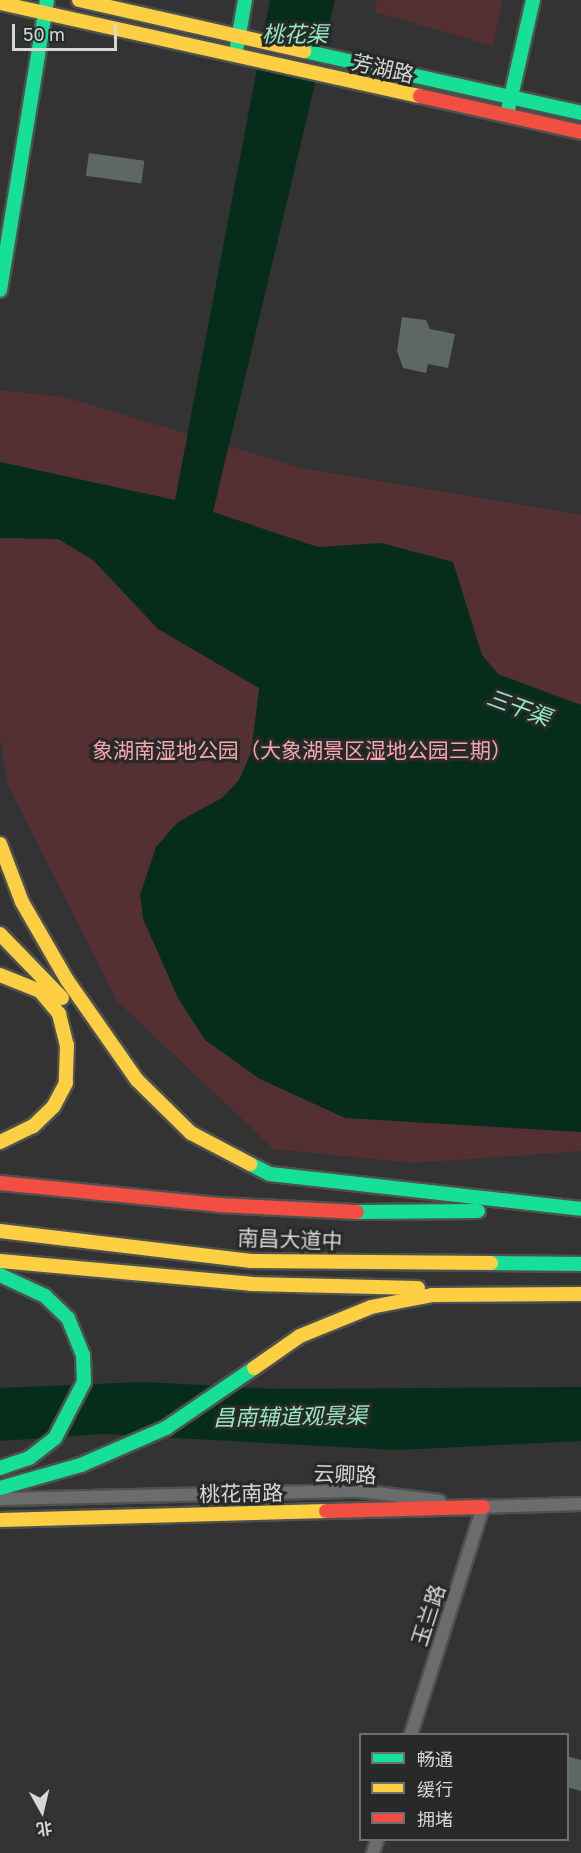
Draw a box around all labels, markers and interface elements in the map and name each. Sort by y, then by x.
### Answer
scale bar [15,12,120,50]
water label: 桃花渠 [262,21,328,47]
text: 50 m [23,23,65,45]
street label: 芳湖路 [349,49,417,87]
water label: 三干渠 [483,683,555,731]
park label: 象湖南湿地公园（大象湖景区湿地公园三期） [92,737,512,763]
street label: 南昌大道中 [237,1225,343,1253]
water label: 昌南辅道观景渠 [213,1401,367,1431]
street label: 云卿路 [313,1460,377,1488]
street label: 桃花南路 [199,1480,283,1506]
street label: 玉兰路 [406,1581,450,1649]
legend [359,1733,569,1841]
text: 畅通 [417,1748,453,1770]
text: 缓行 [417,1778,453,1800]
north arrow [12,1781,72,1841]
text: 拥堵 [417,1808,453,1830]
text: 北 [35,1818,54,1840]

